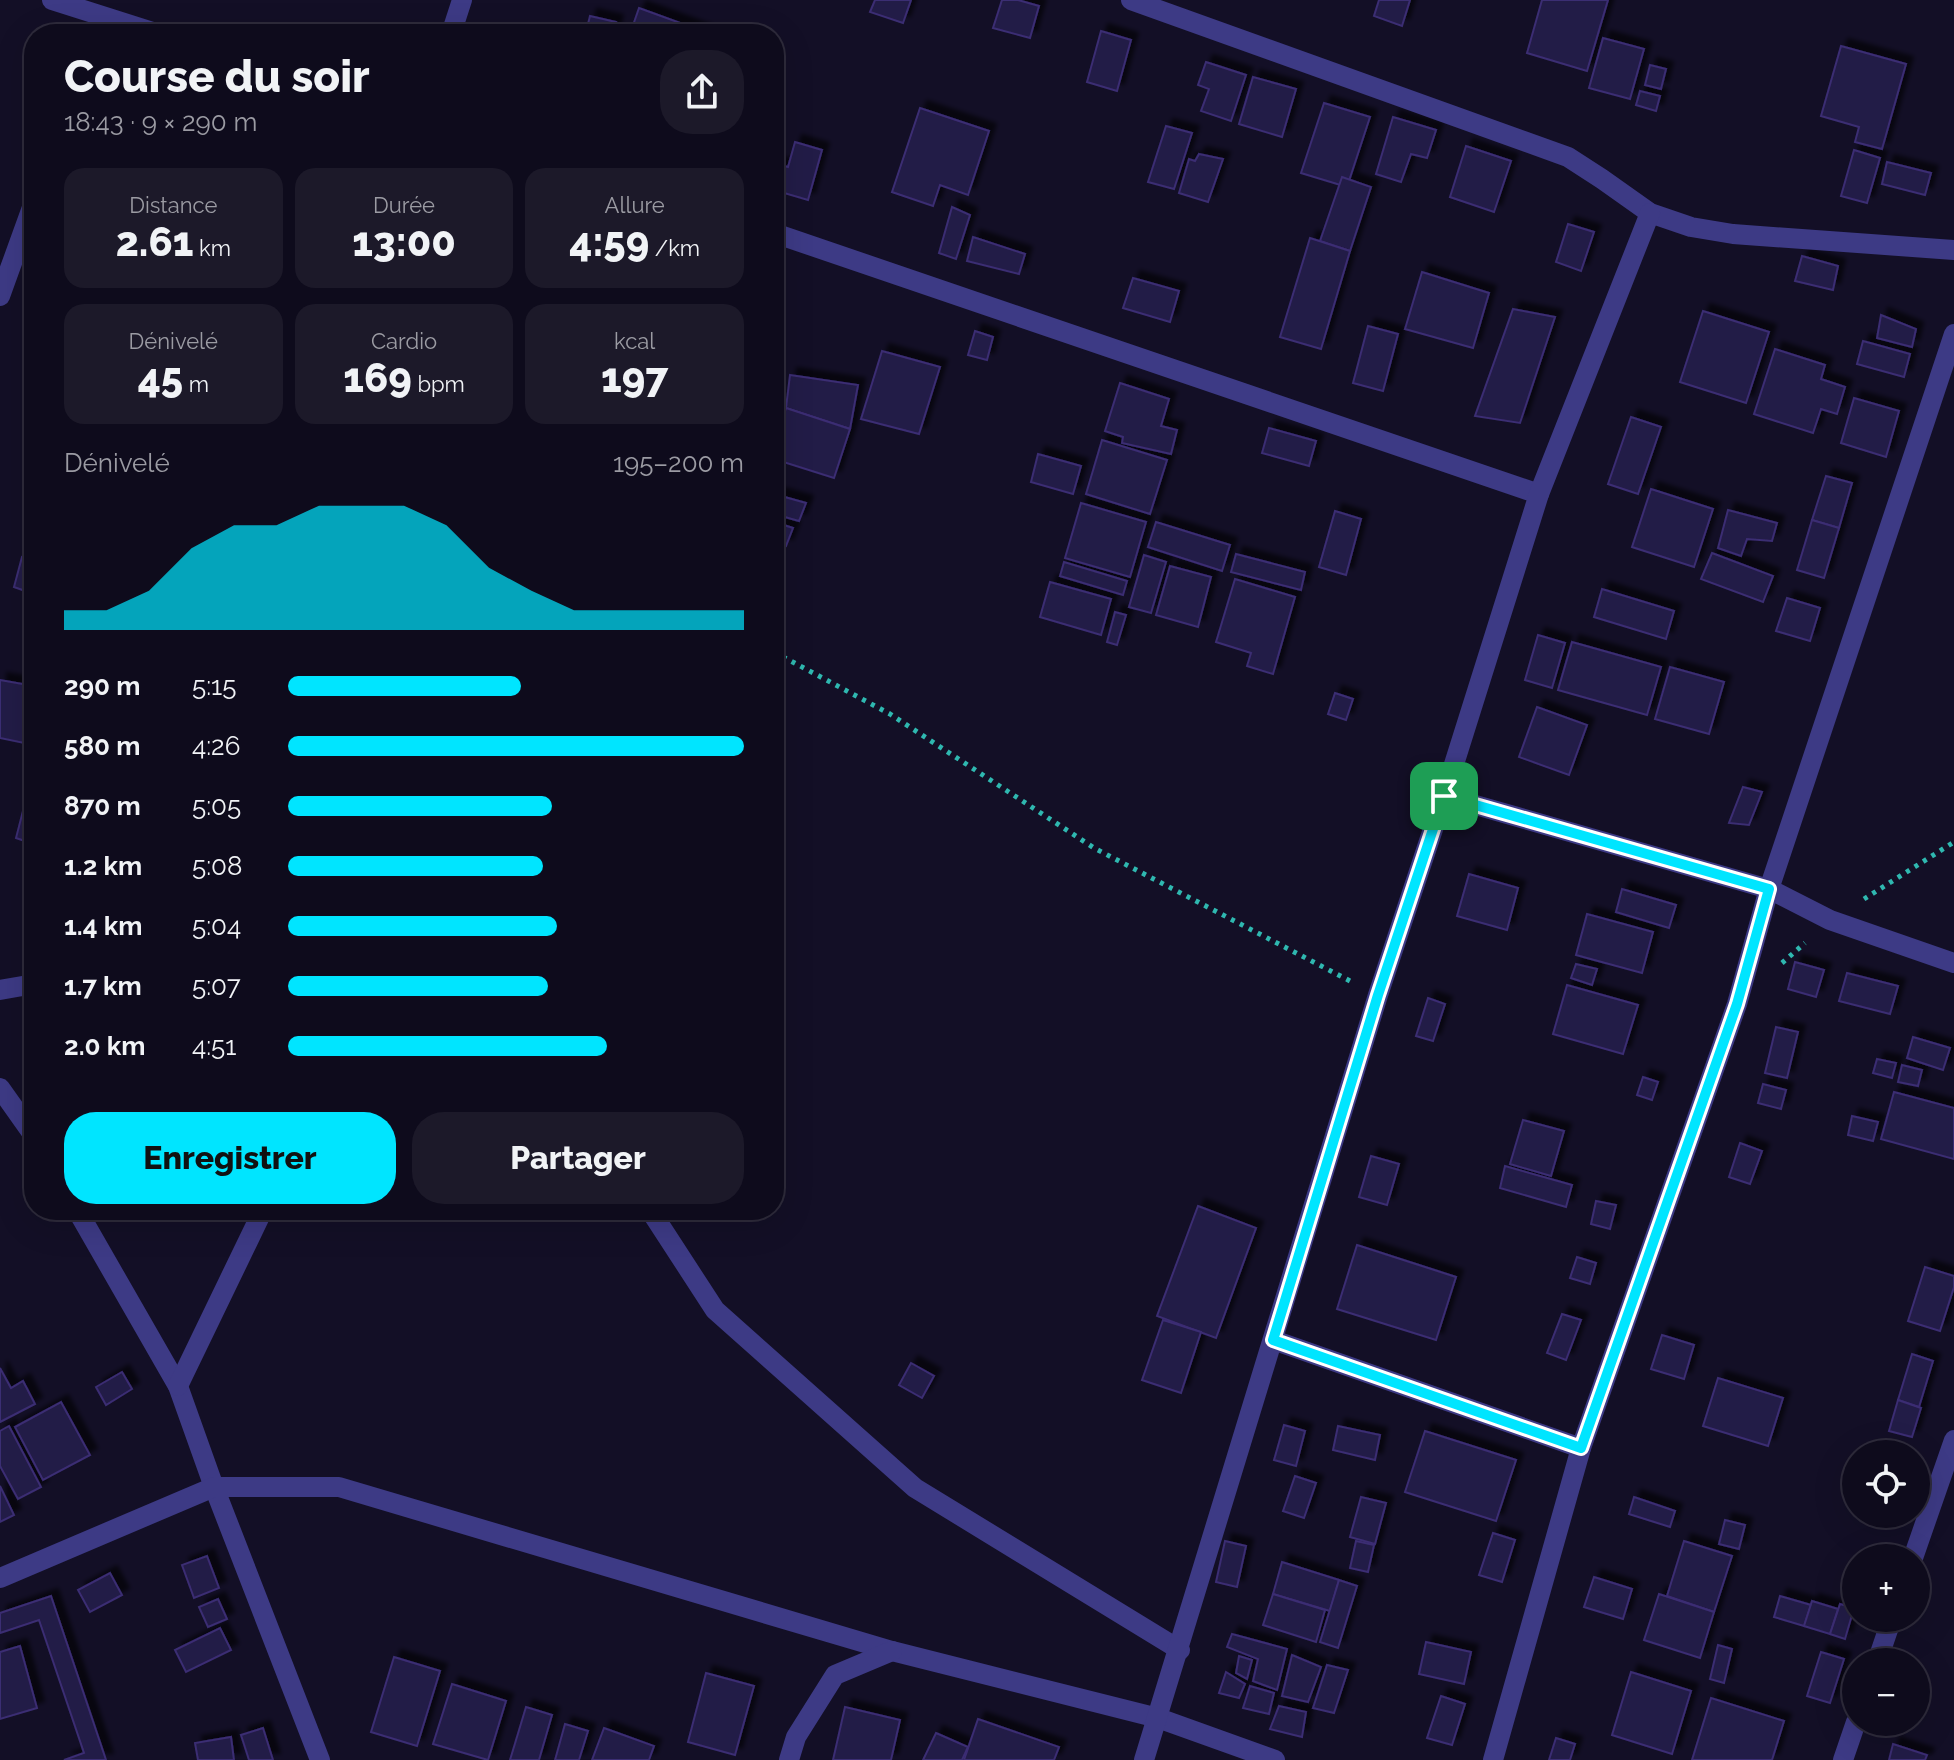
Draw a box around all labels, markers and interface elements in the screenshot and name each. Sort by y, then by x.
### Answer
button: share [660,50,744,134]
text: Course du soir [64,51,370,102]
text: 18:43 · 9 × 290 m [64,107,257,137]
text: Distance [129,192,217,218]
text: Durée [373,192,435,218]
text: Allure [605,192,665,218]
text: 2.61 [116,218,193,265]
text: 13:00 [352,218,456,265]
text: 4:59 [569,218,649,265]
text: km [193,235,231,261]
text: /km [649,235,700,261]
text: Dénivelé [129,328,218,354]
text: Cardio [371,328,437,354]
text: kcal [614,328,655,354]
text: 45 [138,354,183,401]
text: 169 [343,354,412,401]
text: 197 [601,354,668,401]
text: m [183,371,209,397]
text: bpm [412,371,465,397]
text: Dénivelé [64,448,170,478]
text: 195–200 m [613,448,744,478]
text: 290 m [64,671,140,701]
text: 5:15 [192,671,236,701]
text: 580 m [64,731,141,761]
text: 4:26 [192,731,240,761]
pin [1410,762,1478,830]
icon: arrive [1422,774,1466,818]
text: 870 m [64,791,141,821]
text: 5:05 [192,791,241,821]
text: 1.2 km [64,851,142,881]
text: 5:08 [192,851,242,881]
text: 1.4 km [64,911,143,941]
text: 5:04 [192,911,241,941]
text: 1.7 km [64,971,142,1001]
text: 5:07 [192,971,241,1001]
text: 2.0 km [64,1031,145,1061]
text: 4:51 [192,1031,236,1061]
button: Enregistrer [64,1112,396,1204]
button: Partager [412,1112,744,1204]
map controls [1842,1440,1930,1736]
button: locate [1842,1440,1930,1528]
button: + [1842,1544,1930,1632]
button: − [1842,1648,1930,1736]

